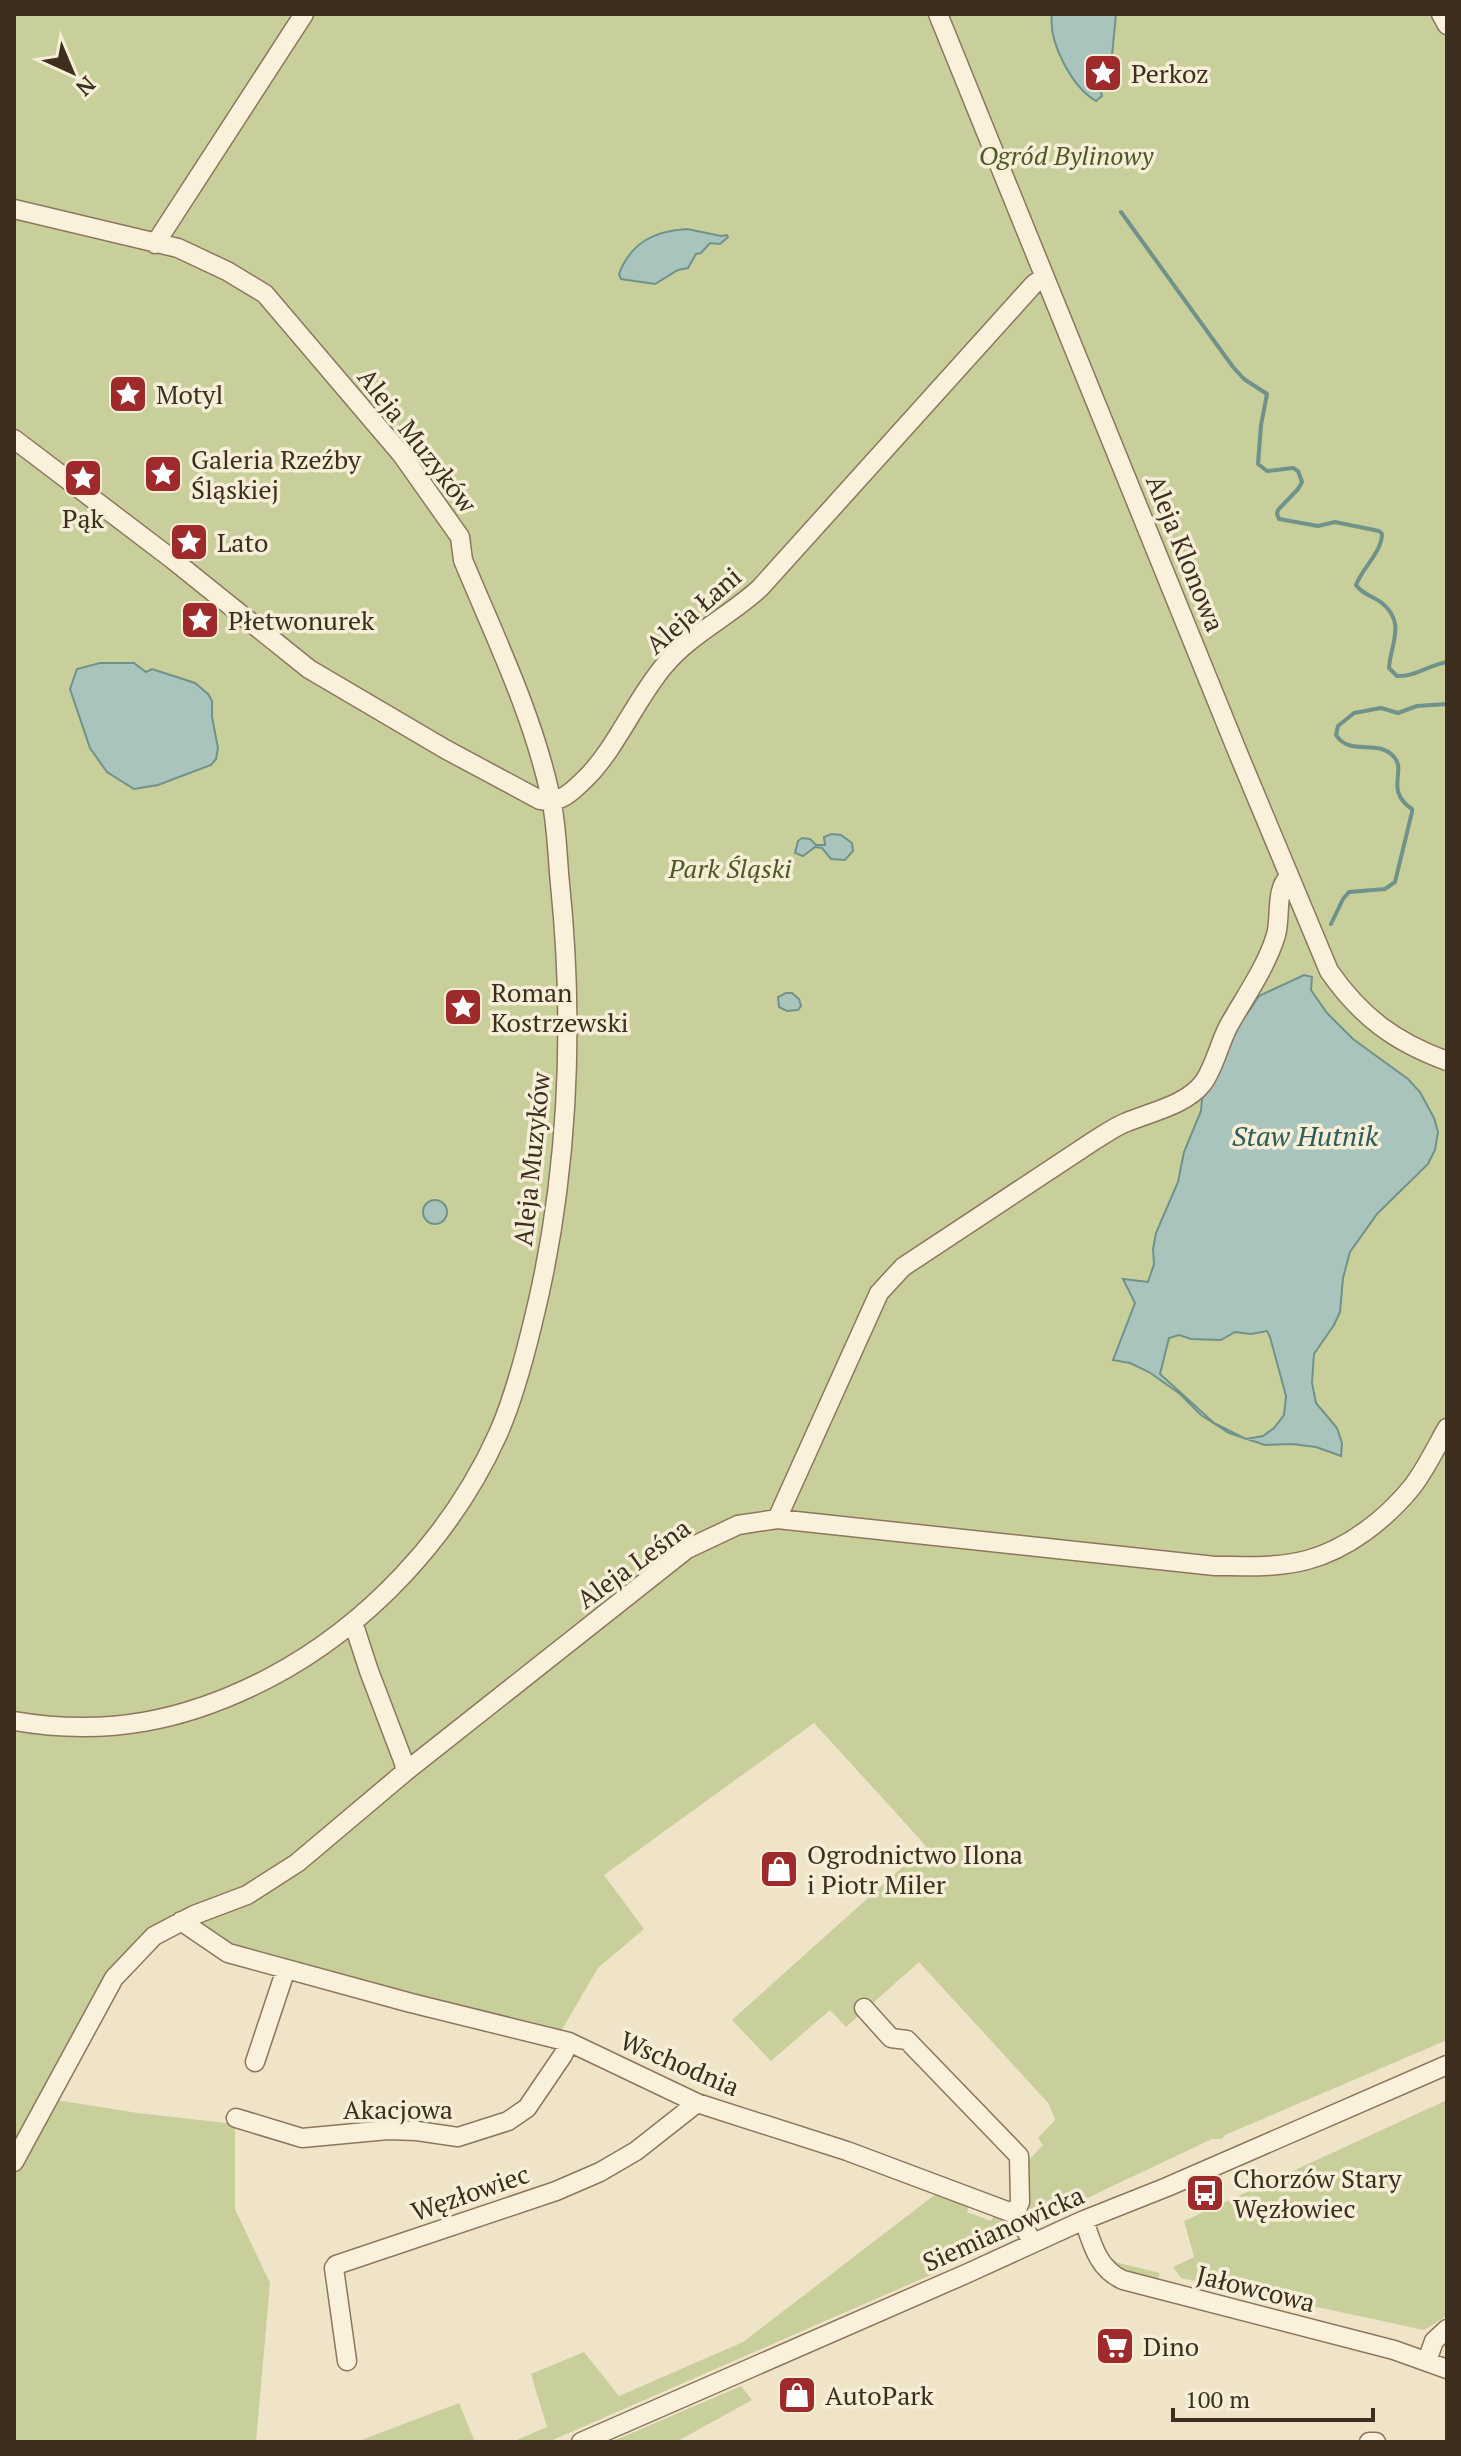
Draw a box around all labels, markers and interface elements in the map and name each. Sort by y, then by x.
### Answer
north arrow [32,32,112,112]
place icon: Perkoz [1082,52,1124,94]
place label: Perkoz [1131,56,1209,90]
text: N [70,71,102,103]
park label: Ogród Bylinowy [979,138,1154,172]
street label: Aleja Muzyków [351,361,486,520]
place icon: Motyl [107,373,149,415]
place label: Motyl [156,377,223,411]
place label: Galeria Rzeźby Śląskiej [191,442,362,506]
place icon: Galeria Rzeźby Śląskiej [142,453,184,495]
place icon: Pąk [62,457,104,499]
street label: Aleja Klonowa [1139,470,1233,636]
place label: Pąk [62,501,105,535]
place icon: Lato [168,521,210,563]
place label: Lato [217,525,268,559]
street label: Aleja Łani [638,559,748,661]
place icon: Płetwonurek [179,599,221,641]
place label: Płetwonurek [228,603,375,637]
park label: Park Śląski [667,851,792,885]
place label: Roman Kostrzewski [491,975,629,1039]
place icon: Roman Kostrzewski [442,986,484,1028]
street label: Aleja Muzyków [505,1069,557,1248]
water label: Staw Hutnik [1232,1117,1379,1154]
street label: Aleja Leśna [569,1510,697,1616]
place label: Ogrodnictwo Ilona i Piotr Miler [807,1837,1023,1901]
shop icon: Ogrodnictwo Ilona i Piotr Miler [758,1848,800,1890]
street label: Wschodnia [615,2023,745,2103]
street label: Akacjowa [343,2092,453,2126]
street label: Węzłowiec [407,2156,533,2228]
place label: Chorzów Stary Węzłowiec [1233,2161,1402,2225]
bus stop icon: Chorzów Stary Węzłowiec [1184,2172,1226,2214]
street label: Siemianowicka [917,2177,1089,2279]
street label: Jałowcowa [1193,2257,1319,2319]
supermarket icon: Dino [1094,2325,1136,2367]
place label: Dino [1143,2329,1199,2363]
scale bar [1173,2372,1373,2422]
shop icon: AutoPark [776,2374,818,2416]
place label: AutoPark [825,2378,934,2412]
text: 100 m [1185,2383,1250,2415]

